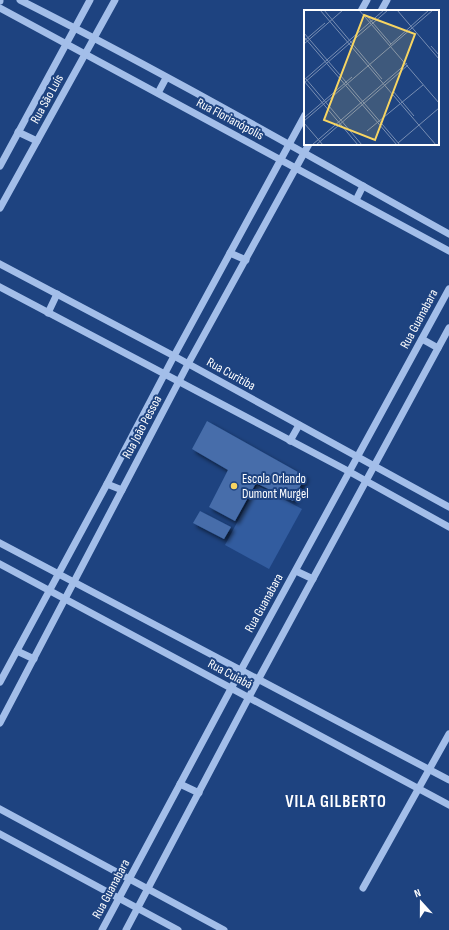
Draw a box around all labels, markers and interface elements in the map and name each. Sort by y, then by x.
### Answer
inset map [304,10,439,145]
street label: Rua São Luís [27,71,67,126]
street label: Rua Florianópolis [194,95,267,144]
street label: Rua Guanabara [397,287,441,351]
street label: Rua Curitiba [204,354,258,394]
street label: Rua João Pessoa [119,393,165,461]
place label: Escola Orlando Dumont Murgel [242,471,309,502]
marker: Escola Orlando Dumont Murgel [229,481,239,491]
street label: Rua Guanabara [241,571,287,635]
street label: Rua Cuiabá [205,656,255,692]
district label: VILA GILBERTO [285,792,387,812]
street label: Rua Guanabara [89,857,133,921]
north arrow [401,882,441,922]
text: N [413,886,423,900]

